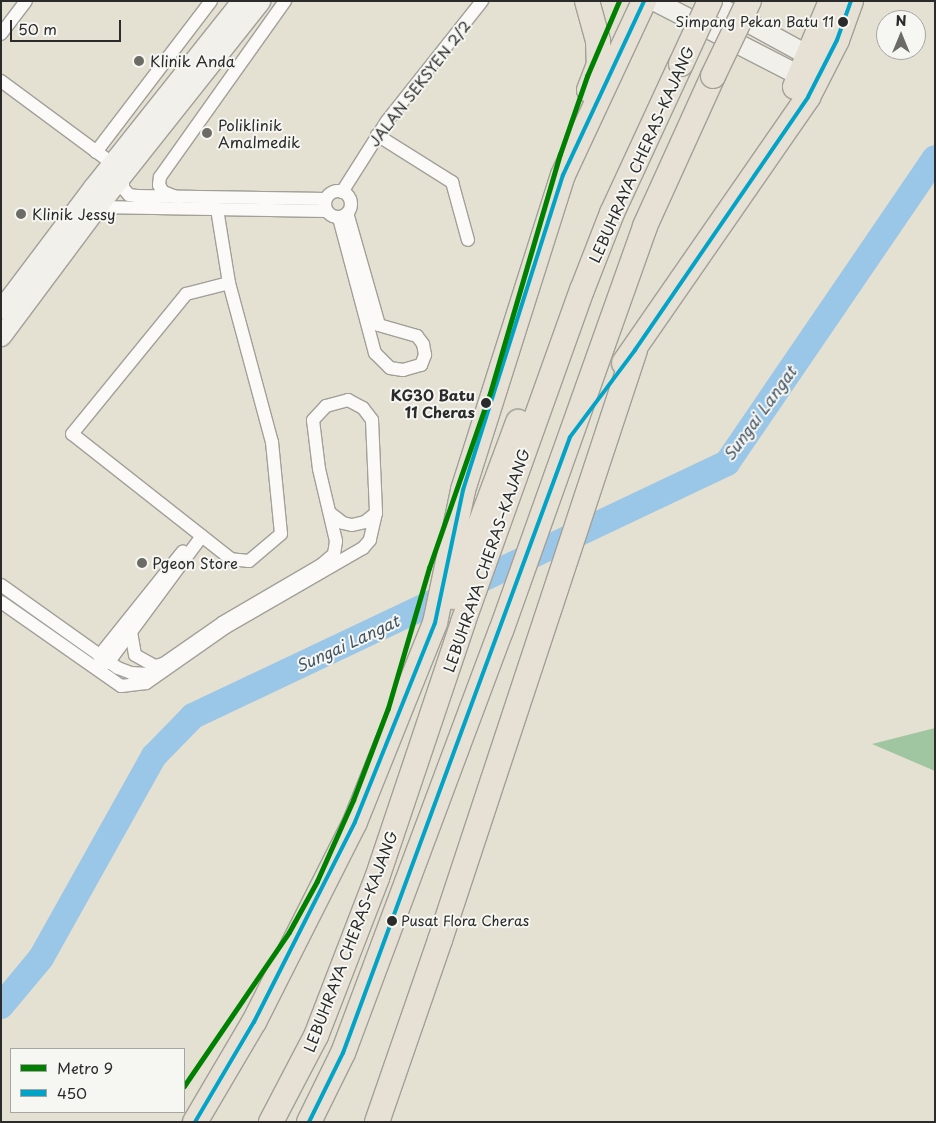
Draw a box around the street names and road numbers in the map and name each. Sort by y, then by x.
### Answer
street label: JALAN SEKSYEN 2/2 [364,16,474,150]
street label: LEBUHRAYA CHERAS–KAJANG [585,43,697,265]
street label: LEBUHRAYA CHERAS–KAJANG [439,446,533,674]
street label: LEBUHRAYA CHERAS–KAJANG [299,828,401,1054]

